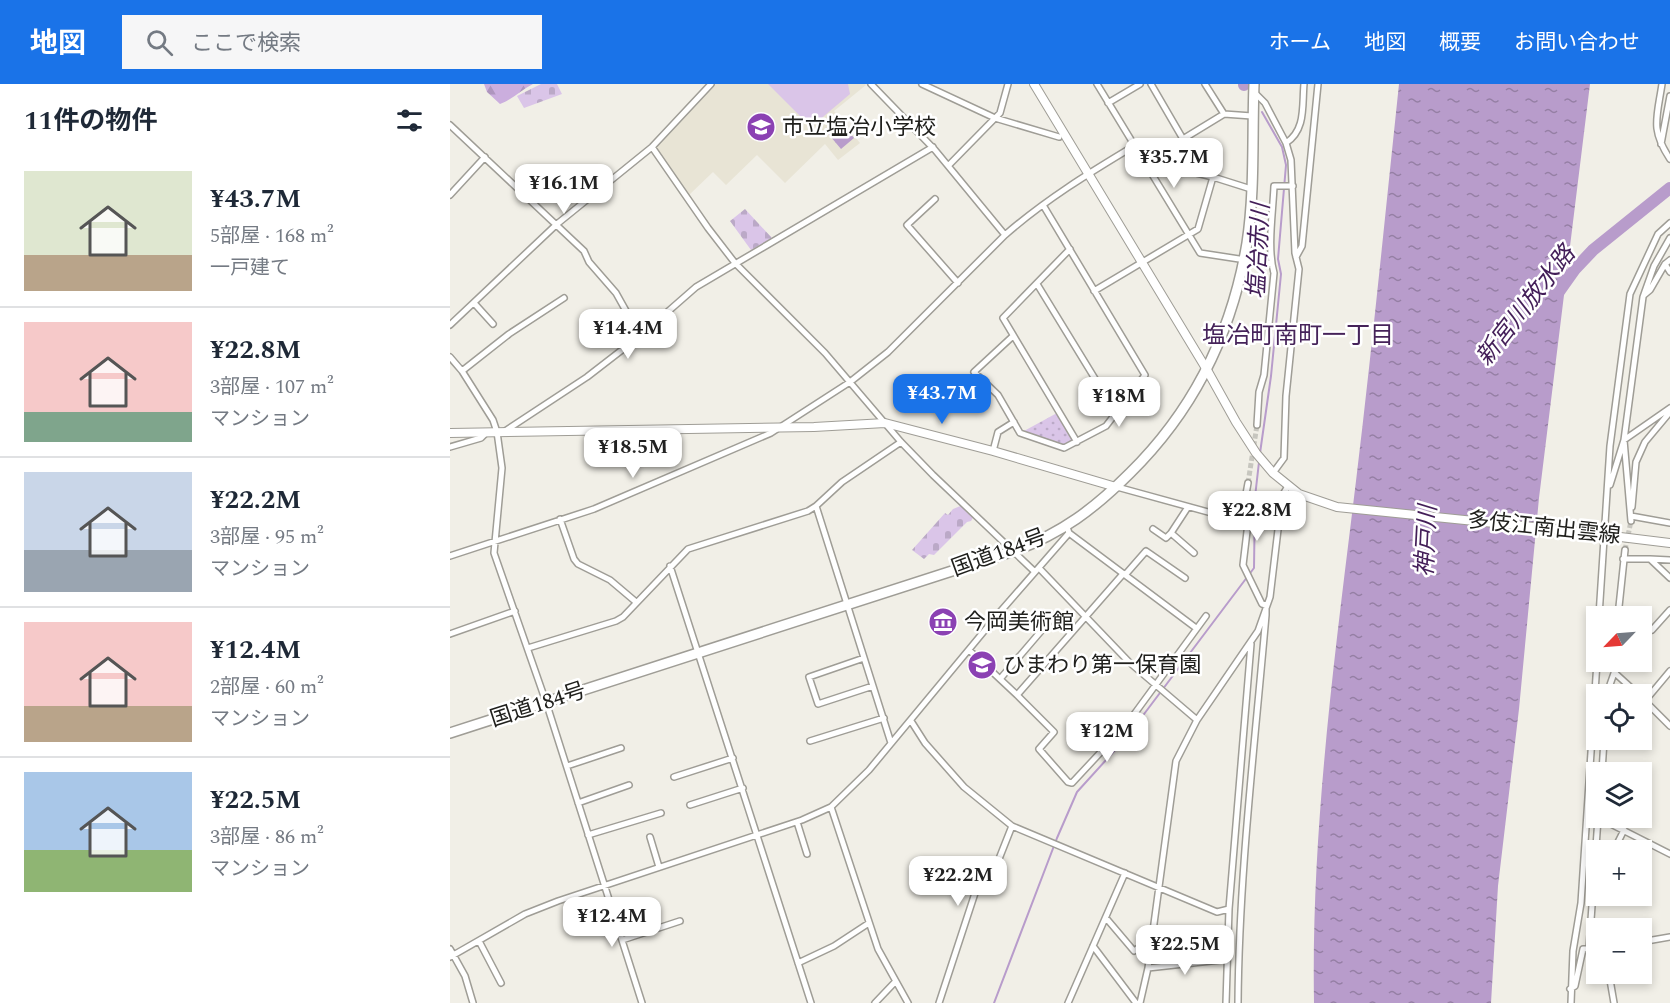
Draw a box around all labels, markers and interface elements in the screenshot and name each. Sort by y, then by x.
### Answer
search box [122,15,542,69]
text: 地図 [30,22,86,65]
icon: search [143,26,176,59]
text: ここで検索 [191,27,301,60]
text: ホーム [1269,27,1331,59]
text: 地図 [1364,27,1406,59]
text: 概要 [1439,27,1481,59]
text: お問い合わせ [1514,27,1640,59]
text: 11件の物件 [24,101,157,141]
icon: filters [393,104,426,137]
school or university icon: 市立塩冶小学校 [745,111,777,143]
place label: 市立塩冶小学校 [782,111,936,144]
pin: ¥35.7M [1125,138,1223,189]
text: ¥35.7M [1139,142,1209,172]
pin: ¥16.1M [515,164,613,215]
text: ¥16.1M [529,168,599,198]
text: ¥43.7M [210,179,301,219]
icon: home [72,195,144,267]
water label: 塩冶赤川 [1239,199,1280,300]
text: 5部屋 · 168 m² [210,221,334,251]
water label: 新宮川放水路 [1467,237,1586,374]
text: 一戸建て [210,253,290,283]
pin: ¥14.4M [579,309,677,360]
text: ¥14.4M [593,313,663,343]
district label: 塩冶町南町一丁目 [1202,318,1394,354]
text: ¥22.8M [210,330,301,370]
icon: home [72,346,144,418]
text: 3部屋 · 107 m² [210,372,334,402]
pin: ¥43.7M [893,374,991,425]
pin: ¥18M [1083,377,1155,428]
text: ¥43.7M [907,378,977,408]
text: ¥18M [1092,381,1146,411]
text: マンション [210,404,310,434]
pin: ¥18.5M [584,428,682,479]
text: ¥18.5M [598,432,668,462]
text: ¥22.2M [210,480,301,520]
pin: ¥22.8M [1208,491,1306,542]
text: ¥22.8M [1222,495,1292,525]
icon: home [72,496,144,568]
water label: 神戸川 [1407,501,1447,578]
street label: 多伎江南出雲線 [1466,504,1622,552]
street label: 国道184号 [947,521,1051,585]
text: 3部屋 · 95 m² [210,522,324,552]
text: マンション [210,554,310,584]
museum icon: 今岡美術館 [927,606,959,638]
place label: 今岡美術館 [964,606,1074,639]
north arrow [1586,606,1652,672]
map controls [1586,606,1652,984]
text: ¥12.4M [210,630,301,670]
icon: home [72,646,144,718]
school or university icon: ひまわり第一保育園 [966,649,998,681]
place label: ひまわり第一保育園 [1003,649,1201,682]
text: 2部屋 · 60 m² [210,672,324,702]
street label: 国道184号 [486,674,590,736]
button: locate [1586,684,1652,750]
text: マンション [210,704,310,734]
pin: ¥12M [1071,712,1143,763]
text: ¥12M [1080,716,1134,746]
button: layers [1586,762,1652,828]
text: ¥22.5M [210,780,301,820]
icon: home [72,796,144,868]
text: 3部屋 · 86 m² [210,822,324,852]
button: + [1586,840,1652,906]
text: マンション [210,854,310,884]
pin: ¥22.2M [909,856,1007,907]
text: ¥22.2M [923,860,993,890]
pin: ¥12.4M [563,897,661,948]
text: ¥12.4M [577,901,647,931]
button: − [1586,918,1652,984]
pin: ¥22.5M [1136,925,1234,976]
text: ¥22.5M [1150,929,1220,959]

